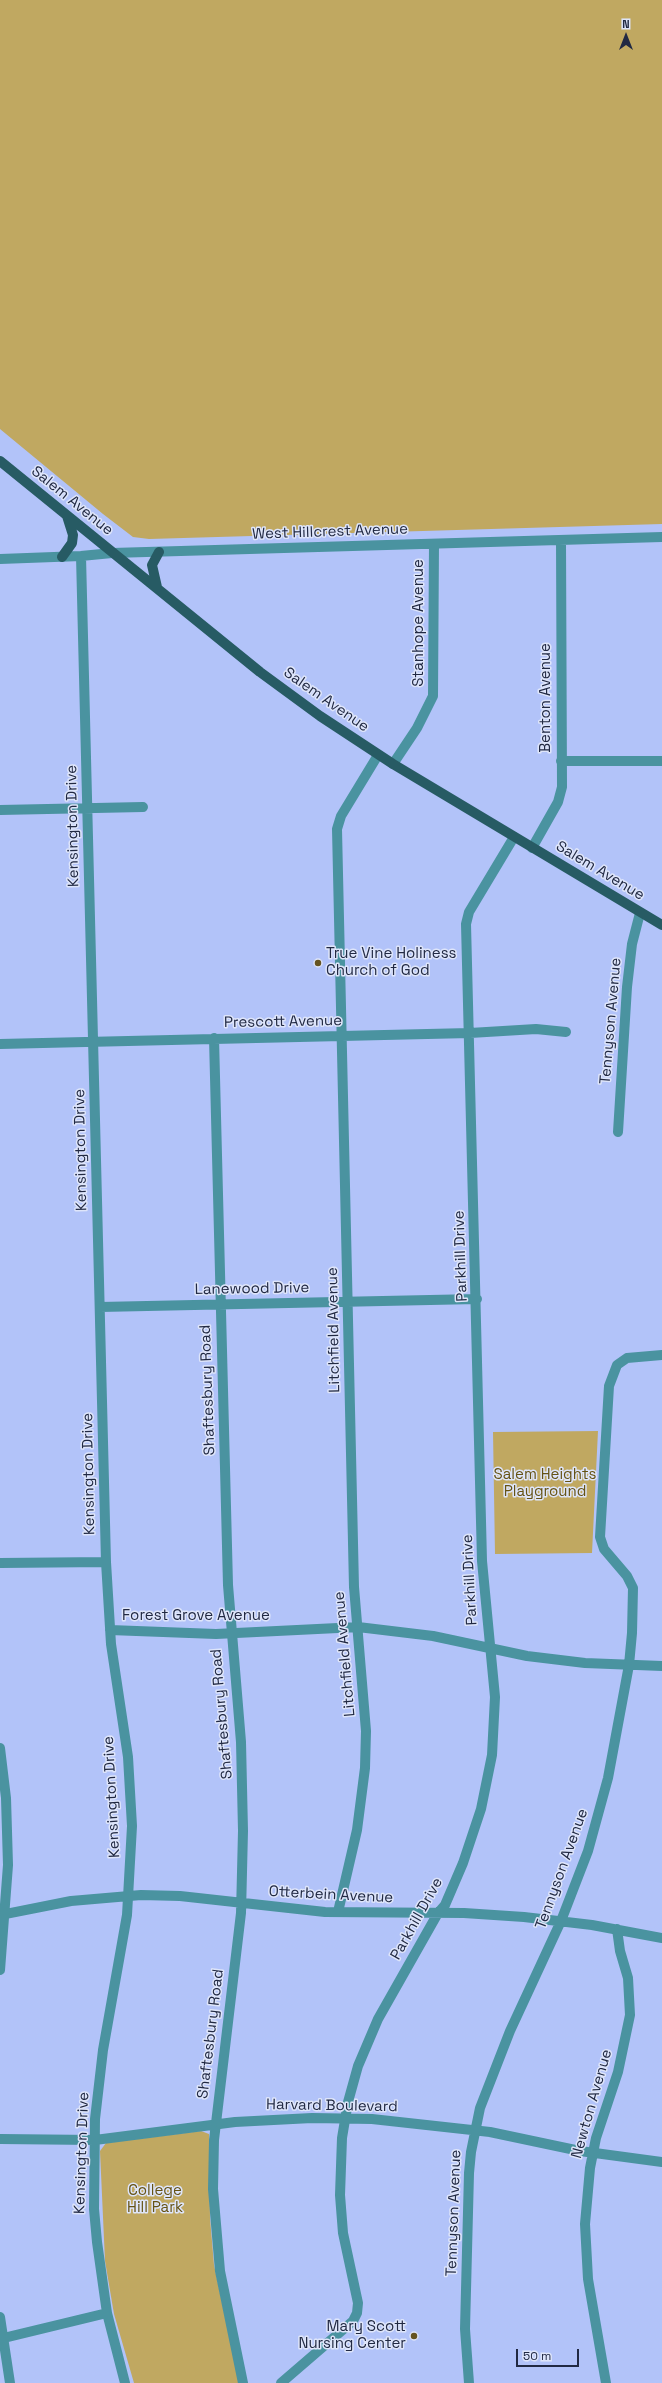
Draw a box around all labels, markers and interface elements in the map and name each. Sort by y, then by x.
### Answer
north arrow [606,16,646,56]
text: N [622,17,630,31]
street label: Salem Avenue [27,463,117,539]
street label: West Hillcrest Avenue [252,520,408,544]
street label: Stanhope Avenue [410,559,428,687]
street label: Benton Avenue [537,643,555,753]
street label: Salem Avenue [280,664,372,736]
street label: Kensington Drive [63,765,83,887]
street label: Salem Avenue [552,838,648,904]
place label: True Vine Holiness Church of God [326,945,456,980]
street label: Tennyson Avenue [597,957,625,1085]
marker: True Vine Holiness Church of God [313,958,323,968]
street label: Prescott Avenue [224,1012,342,1032]
street label: Kensington Drive [71,1089,91,1211]
street label: Parkhill Drive [450,1210,472,1302]
street label: Litchfield Avenue [324,1267,344,1393]
street label: Lanewood Drive [195,1279,309,1299]
street label: Shaftesbury Road [197,1324,219,1456]
street label: Kensington Drive [79,1413,99,1535]
park label: Salem Heights Playground [494,1466,596,1501]
street label: Parkhill Drive [459,1534,481,1626]
street label: Litchfield Avenue [331,1591,359,1717]
street label: Forest Grove Avenue [122,1607,270,1625]
street label: Shaftesbury Road [207,1648,237,1780]
street label: Kensington Drive [100,1736,124,1858]
street label: Tennyson Avenue [532,1806,592,1932]
street label: Parkhill Drive [387,1875,447,1963]
street label: Otterbein Avenue [268,1883,394,1907]
street label: Shaftesbury Road [194,1968,228,2100]
street label: Newton Avenue [568,2047,616,2161]
street label: Kensington Drive [71,2092,93,2214]
street label: Harvard Boulevard [266,2096,398,2116]
street label: Tennyson Avenue [443,2149,465,2277]
park label: College Hill Park [127,2182,183,2217]
place label: Mary Scott Nursing Center [298,2318,406,2353]
marker: Mary Scott Nursing Center [409,2331,419,2341]
scale bar [518,2341,581,2367]
text: 50 m [523,2348,551,2364]

